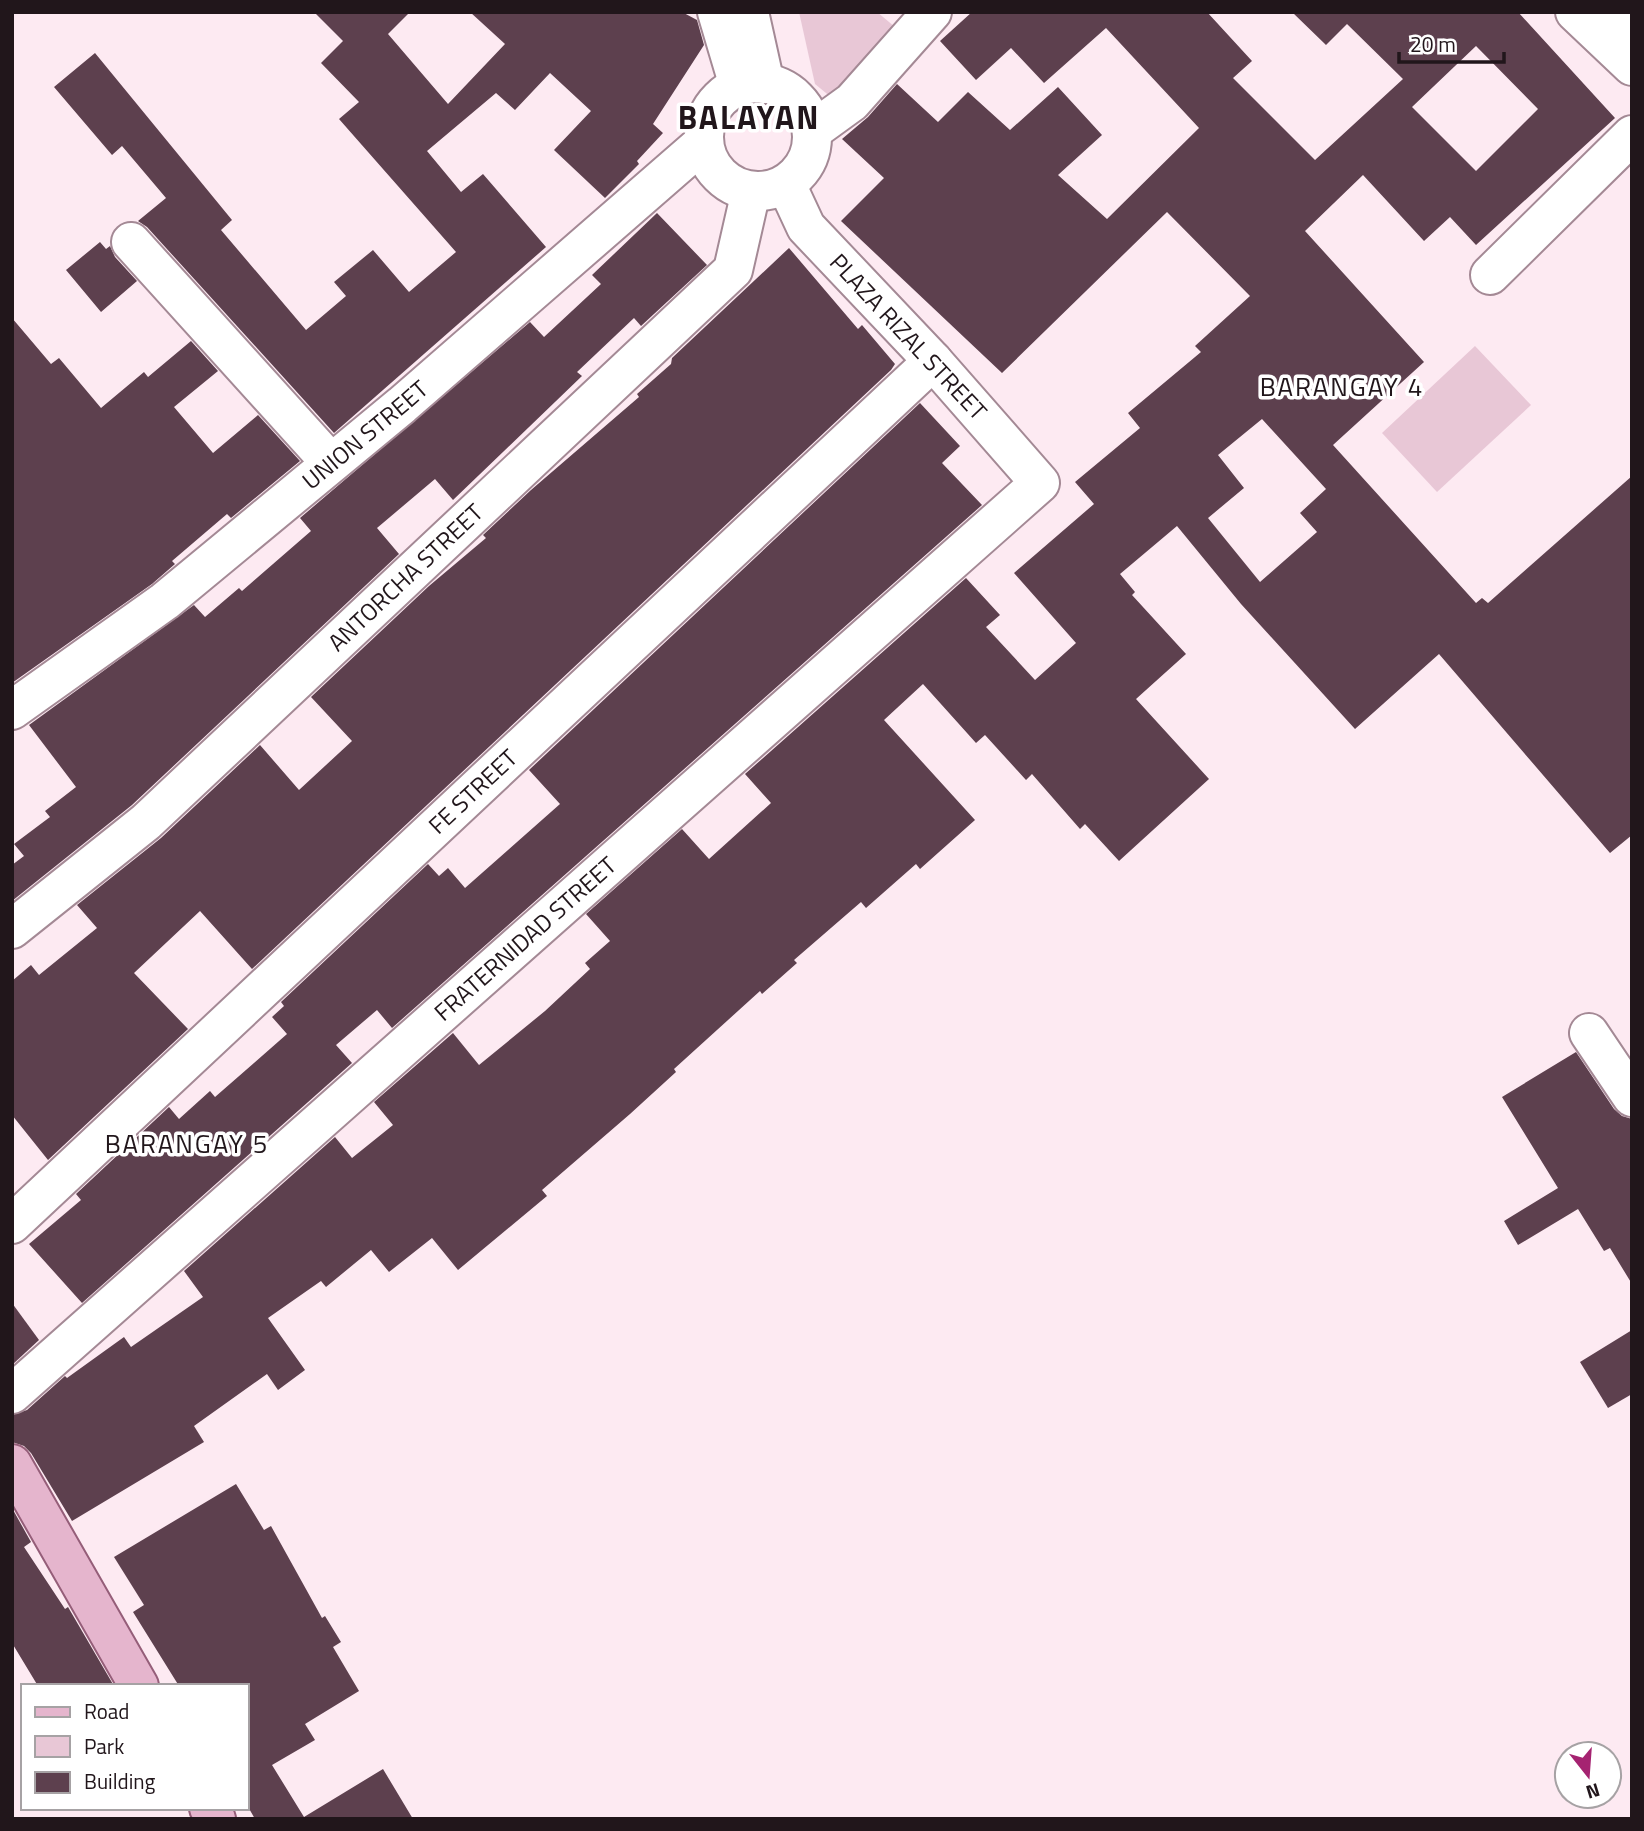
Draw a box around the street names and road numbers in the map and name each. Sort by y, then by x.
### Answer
street label: PLAZA RIZAL STREET [822,245,996,428]
street label: UNION STREET [294,371,436,498]
street label: ANTORCHA STREET [319,495,491,659]
street label: FE STREET [420,740,526,842]
street label: FRATERNIDAD STREET [426,847,624,1029]

